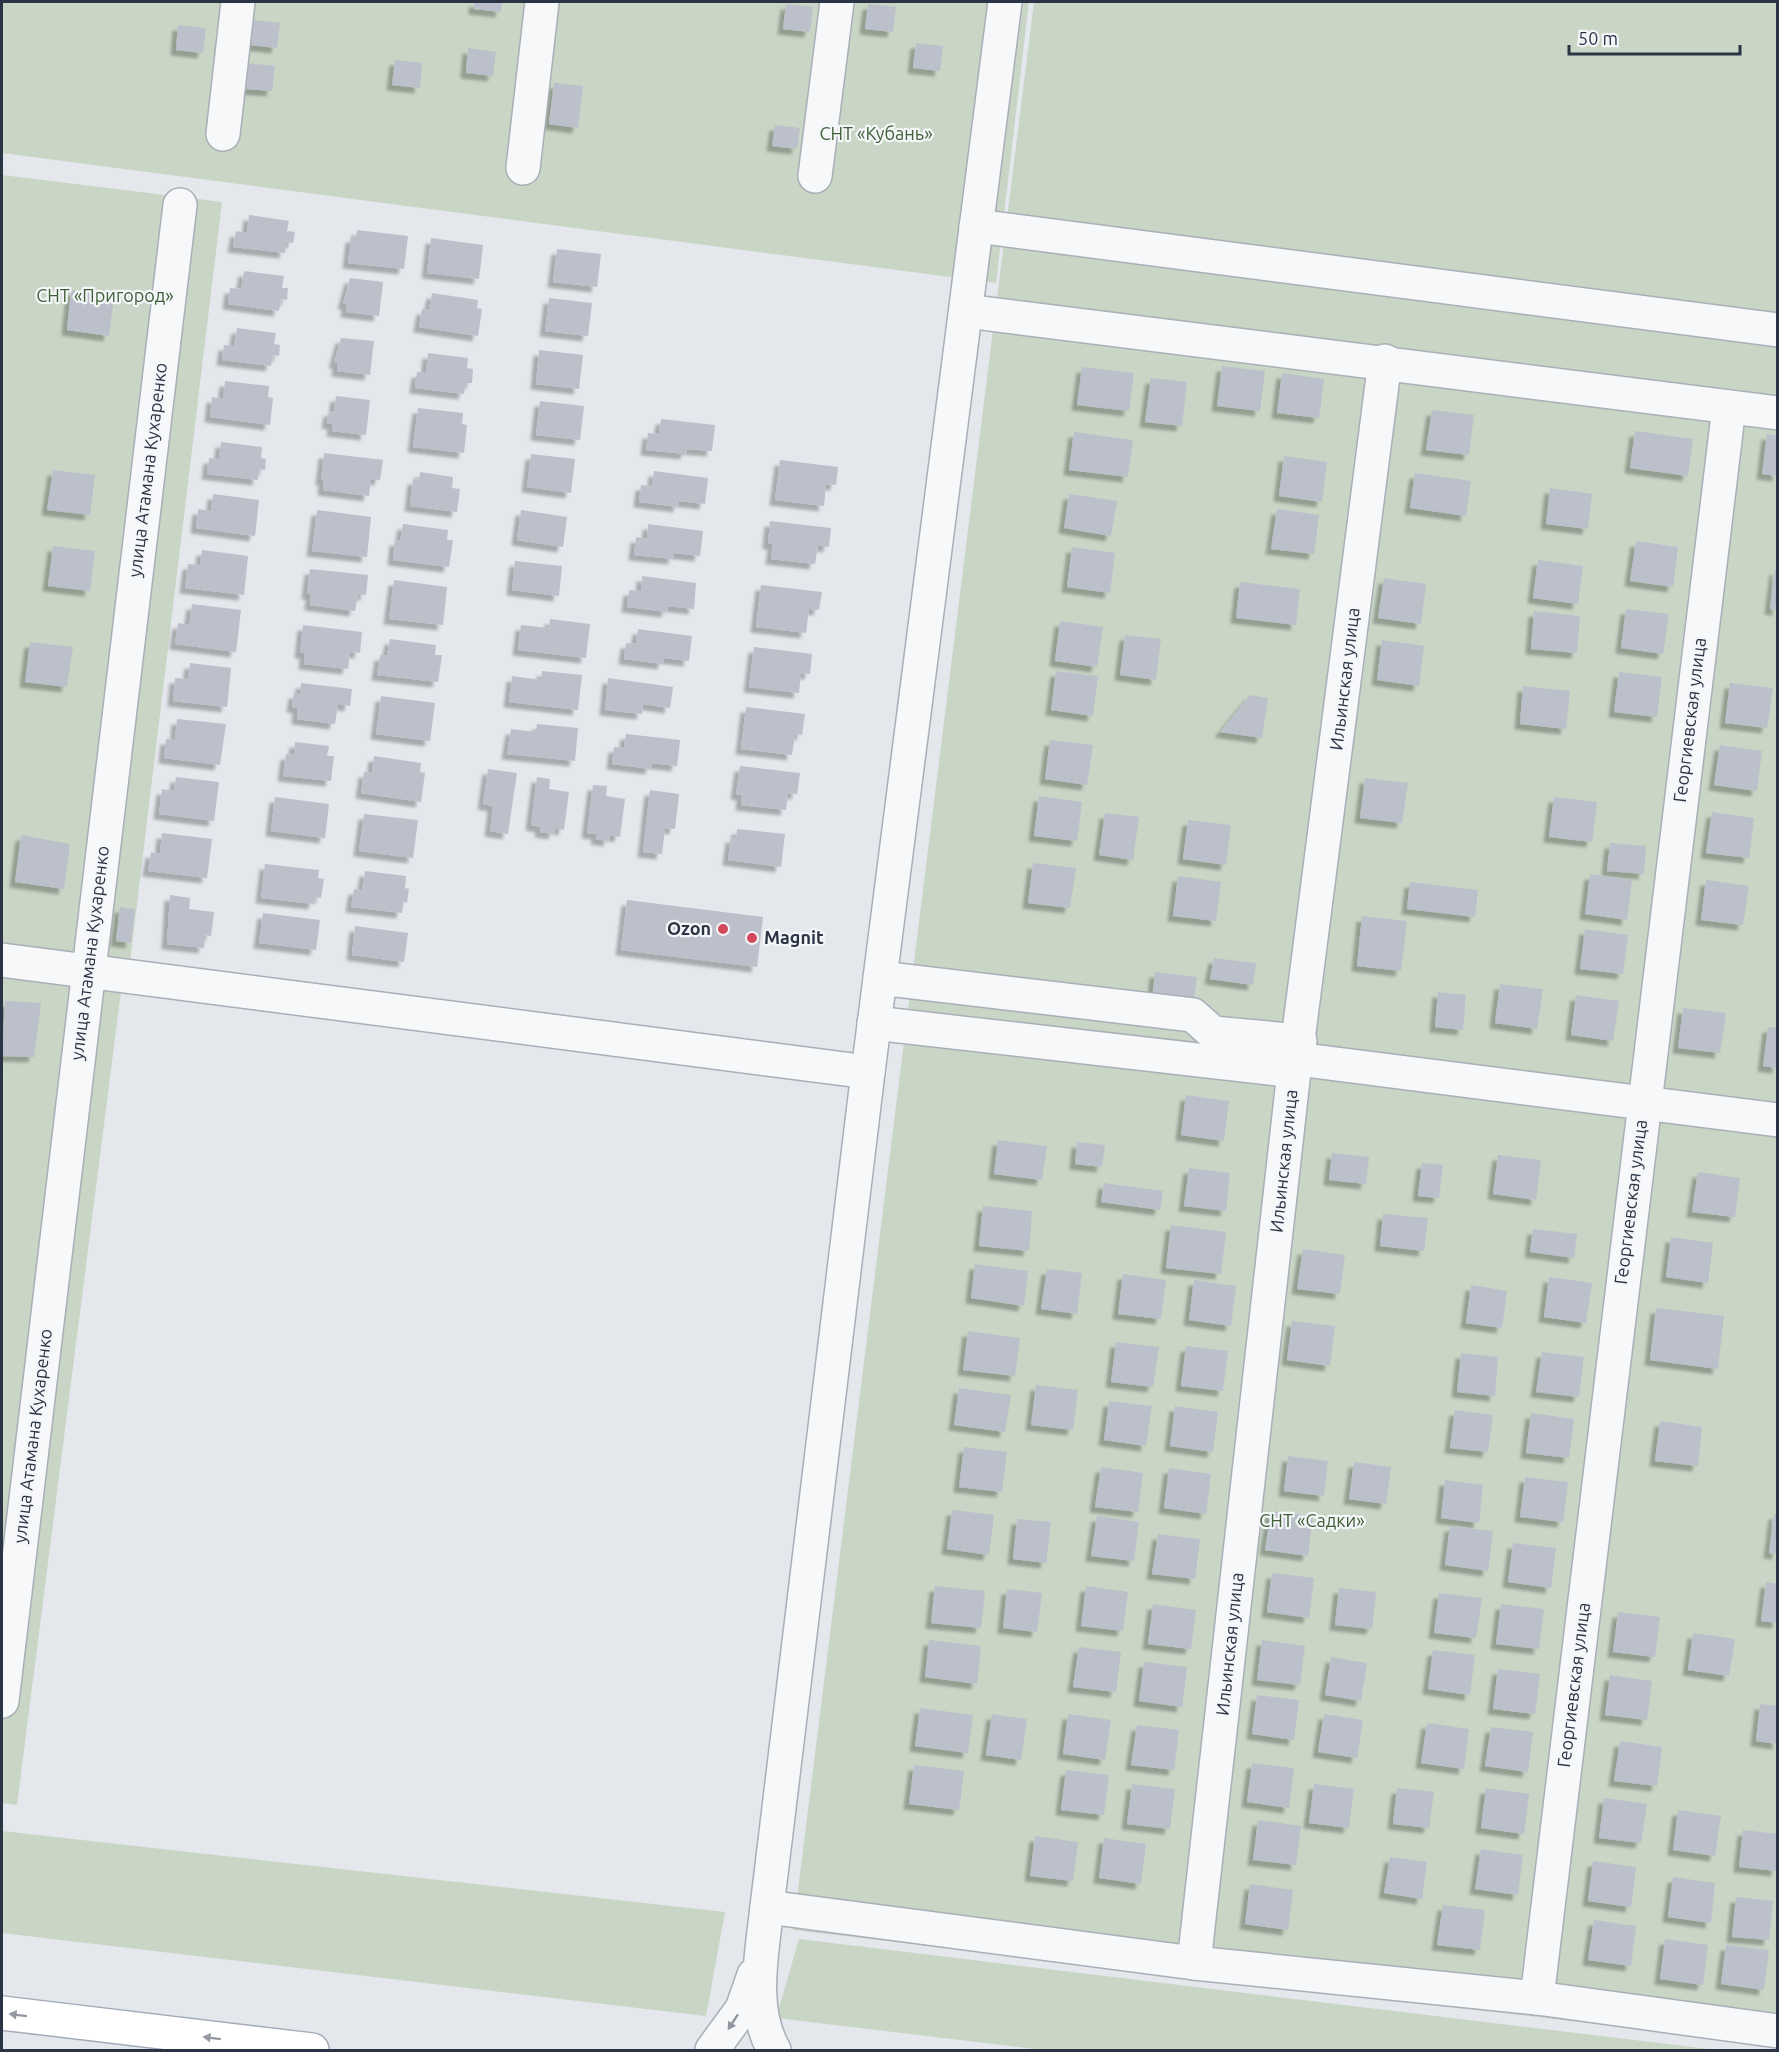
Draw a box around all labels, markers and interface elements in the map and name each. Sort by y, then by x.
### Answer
scale bar [1569,18,1740,56]
text: 50 m [1578,28,1618,48]
park label: СНТ «Кубань» [819,123,933,143]
park label: СНТ «Пригород» [36,285,174,305]
street label: улица Атамана Кухаренко [124,361,170,578]
street label: Ильинская улица [1325,606,1363,751]
street label: Георгиевская улица [1669,636,1709,803]
street label: улица Атамана Кухаренко [66,844,112,1061]
place label: Ozon [667,918,711,938]
marker: Ozon [716,922,730,936]
place label: Magnit [764,927,824,947]
marker: Magnit [745,931,759,945]
street label: Ильинская улица [1266,1088,1300,1233]
street label: Георгиевская улица [1610,1118,1650,1285]
street label: улица Атамана Кухаренко [9,1327,55,1544]
park label: СНТ «Садки» [1259,1510,1365,1530]
street label: Ильинская улица [1212,1571,1246,1716]
street label: Георгиевская улица [1553,1601,1593,1768]
one-way arrow [9,2010,28,2019]
one-way arrow [728,2014,739,2031]
one-way arrow [202,2034,221,2043]

